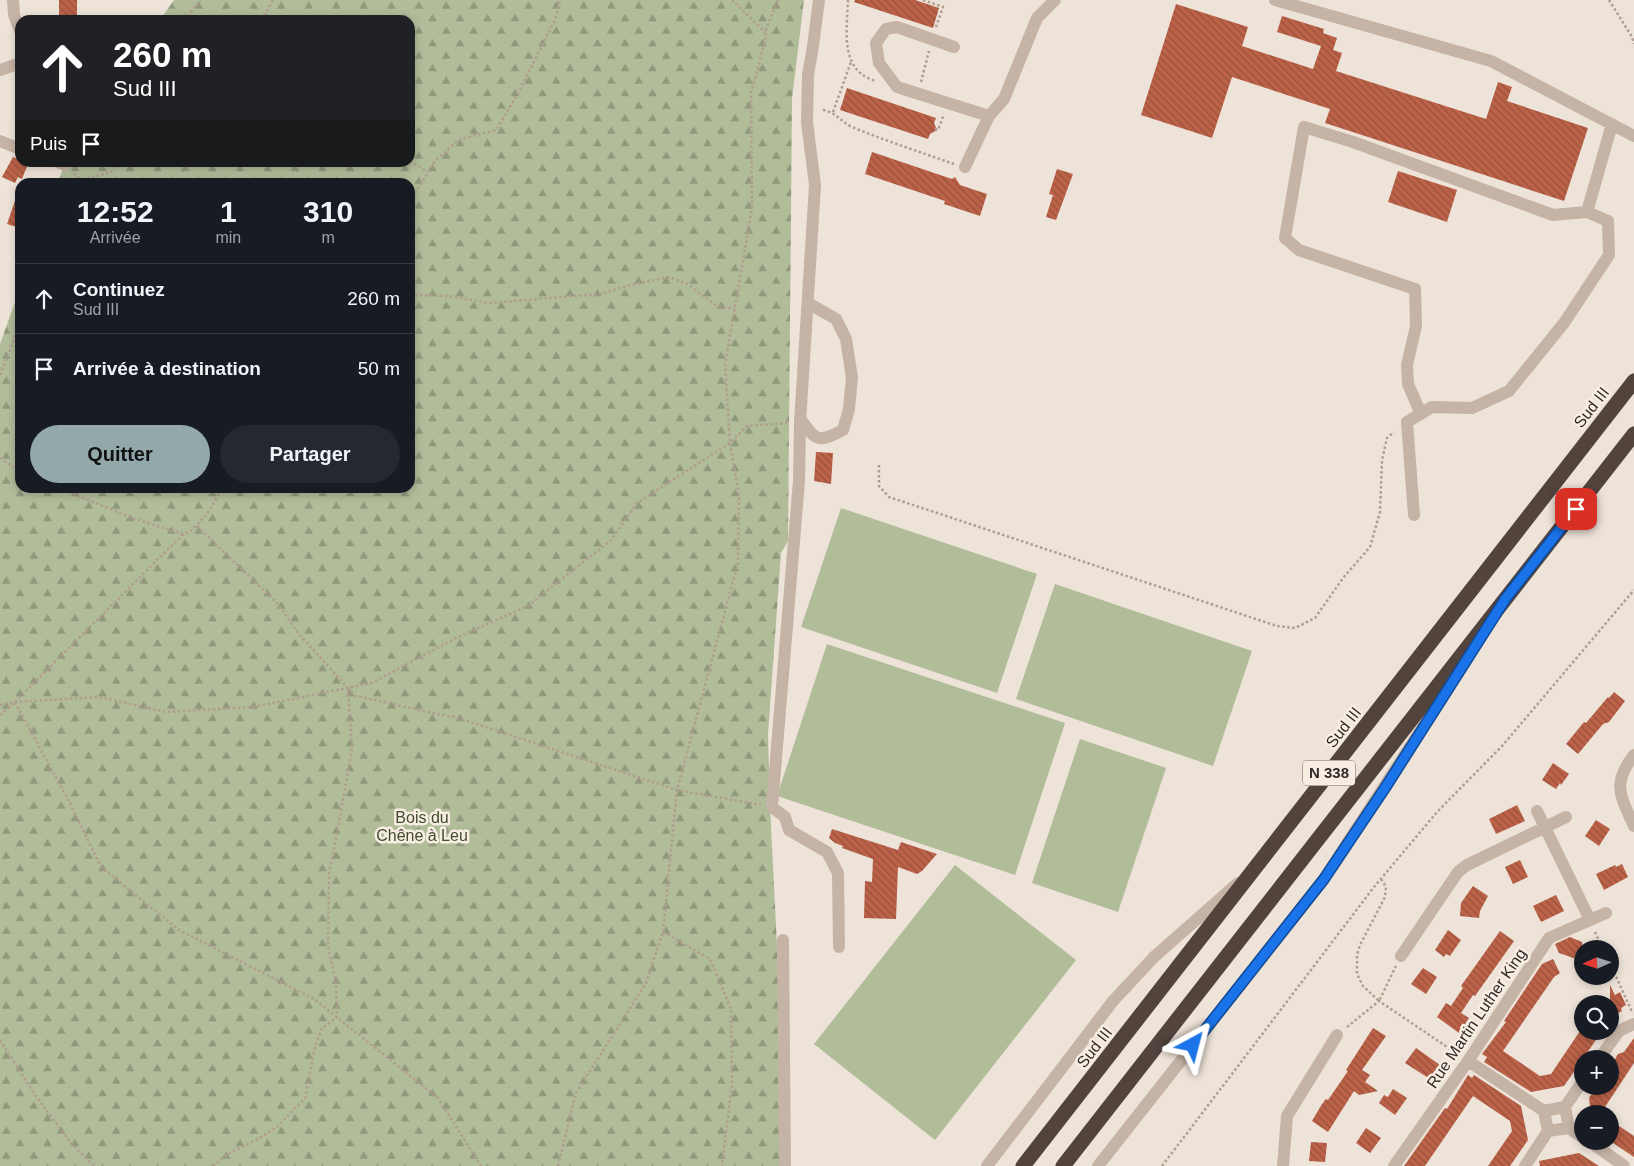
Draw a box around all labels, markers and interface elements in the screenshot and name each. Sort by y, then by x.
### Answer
icon: ahead [30,35,95,100]
text: 260 m [113,35,212,74]
text: Sud III [113,76,177,101]
icon: arrive [77,130,105,158]
text: Puis [30,133,67,154]
text: 12:52 [77,195,154,228]
text: 1 [220,195,237,228]
text: 310 [303,195,353,228]
text: Arrivée [90,229,141,246]
text: min [215,229,241,246]
text: m [321,229,335,246]
text: Continuez [73,279,165,300]
icon: ahead [30,285,58,313]
text: 260 m [347,288,400,309]
text: Sud III [73,301,119,318]
icon: arrive [30,355,58,383]
text: Arrivée à destination [73,358,261,379]
text: 50 m [358,358,400,379]
street label: Sud III [1570,384,1612,431]
button: Quitter [30,425,210,483]
button: Partager [220,425,400,483]
pin [1555,488,1597,530]
icon: arrive [1562,495,1590,523]
street label: Sud III [1322,704,1364,751]
road number: N 338 [1303,760,1355,786]
park label: Bois du Chêne à Leu [376,809,468,844]
north arrow [1574,940,1619,985]
map controls [1574,940,1619,1150]
street label: Rue Martin Luther King [1423,945,1529,1091]
button: search [1574,995,1619,1040]
position arrow [1166,1018,1218,1070]
street label: Sud III [1073,1024,1115,1071]
button: + [1574,1050,1619,1095]
button: − [1574,1105,1619,1150]

